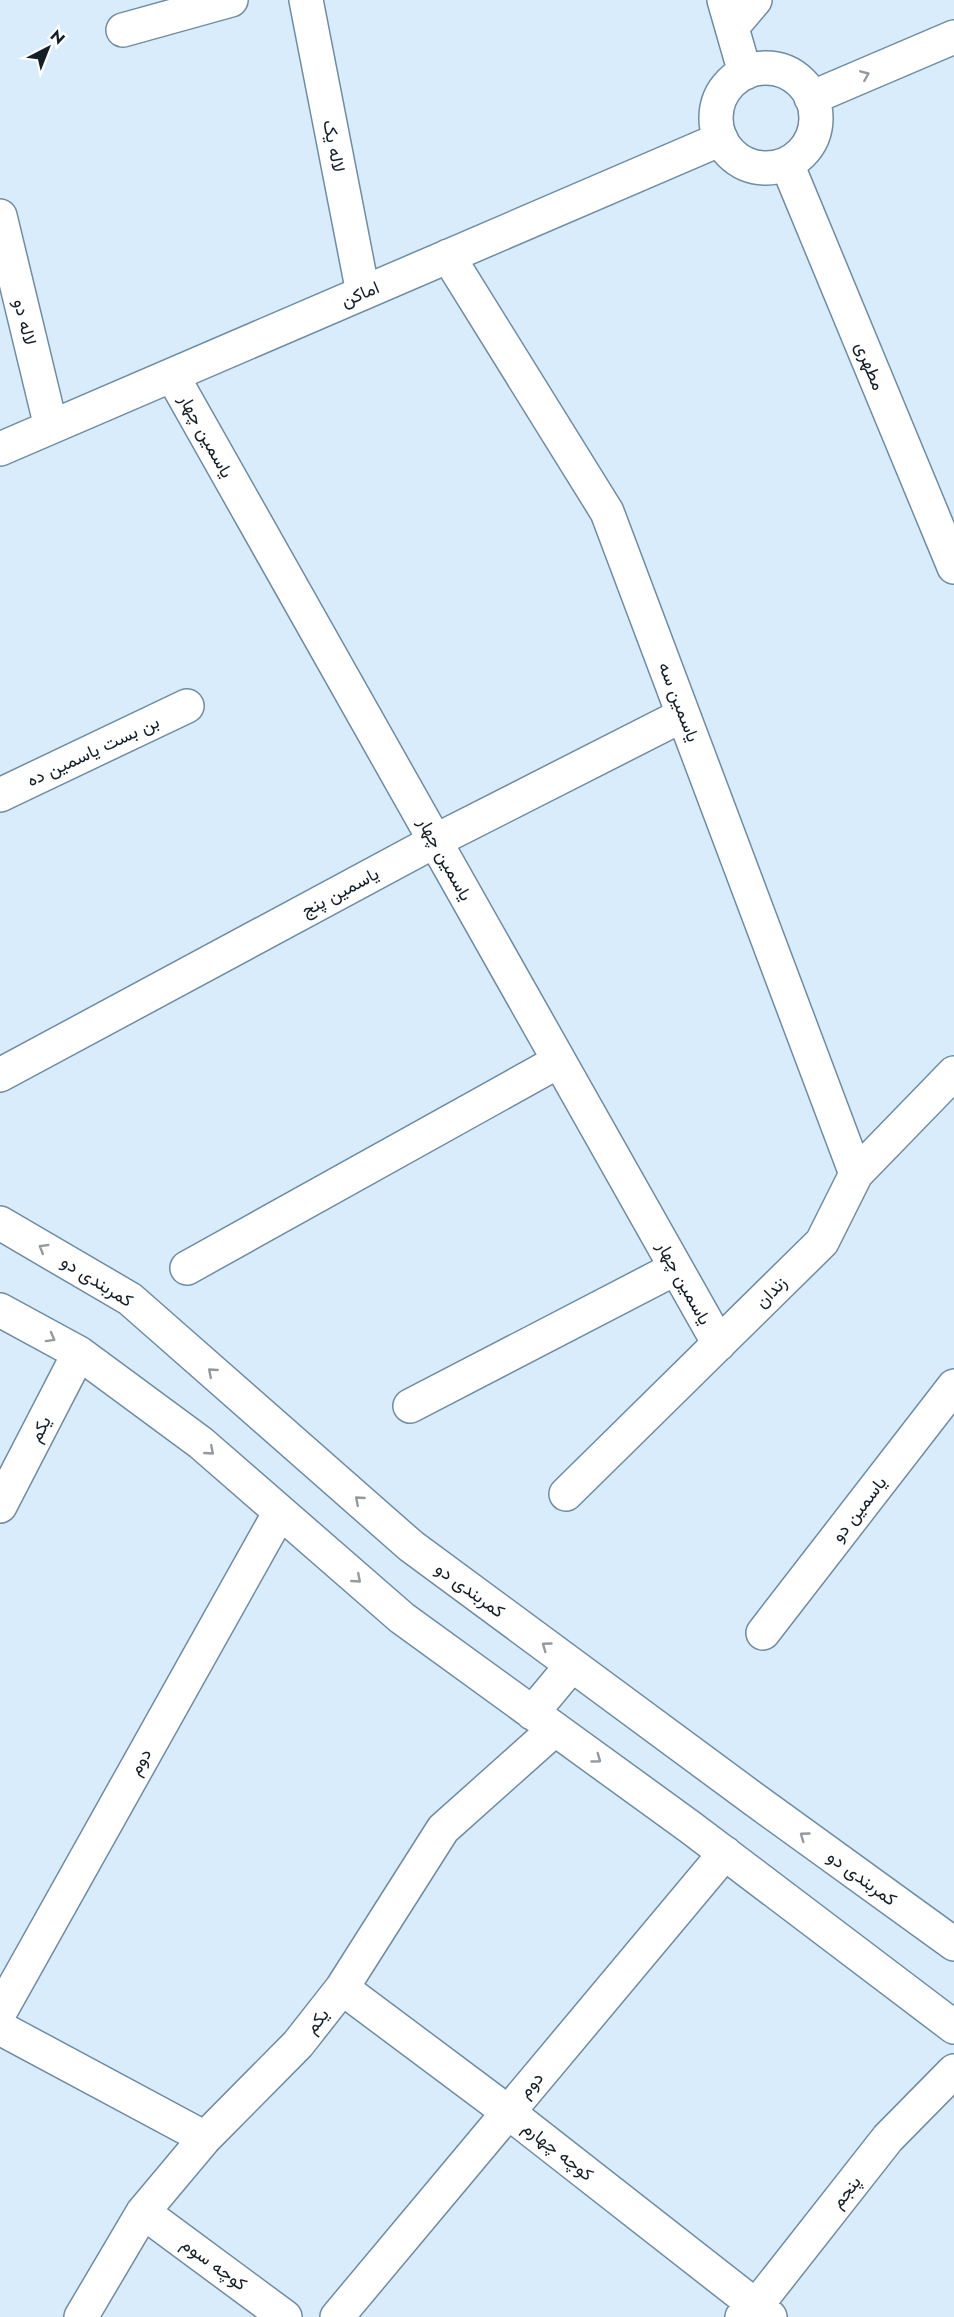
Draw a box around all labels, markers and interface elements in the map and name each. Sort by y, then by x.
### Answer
north arrow [18,18,78,78]
text: N [45,24,70,50]
one-way arrow [859,70,870,82]
street label: لاله یک [316,118,352,174]
street label: اماکن [337,274,383,314]
street label: لاله دو [7,296,43,348]
street label: مطهری [849,338,891,394]
street label: یاسمین چهار [172,388,240,483]
street label: یاسمین سه [652,658,706,746]
street label: بن بست یاسمین ده [22,709,164,793]
street label: یاسمین چهار [411,811,479,906]
street label: یاسمین پنج [297,861,383,923]
street label: یاسمین چهار [650,1235,718,1330]
one-way arrow [39,1243,49,1255]
street label: کمربندی دو [56,1249,138,1313]
street label: زندان [749,1270,793,1314]
one-way arrow [45,1331,56,1342]
one-way arrow [208,1368,219,1379]
street label: یکم [22,1411,58,1447]
one-way arrow [203,1444,214,1455]
street label: یاسمین دو [825,1471,893,1547]
one-way arrow [355,1497,366,1508]
street label: کمربندی دو [430,1556,510,1624]
one-way arrow [350,1572,361,1583]
one-way arrow [541,1642,552,1653]
street label: دوم [122,1744,158,1780]
one-way arrow [590,1752,601,1763]
one-way arrow [800,1832,811,1843]
street label: کمربندی دو [822,1844,902,1912]
street label: یکم [299,2003,335,2039]
street label: دوم [512,2066,550,2104]
street label: کوچه چهارم [517,2115,599,2187]
street label: پنجم [825,2170,867,2214]
street label: کوچه سوم [176,2231,252,2297]

